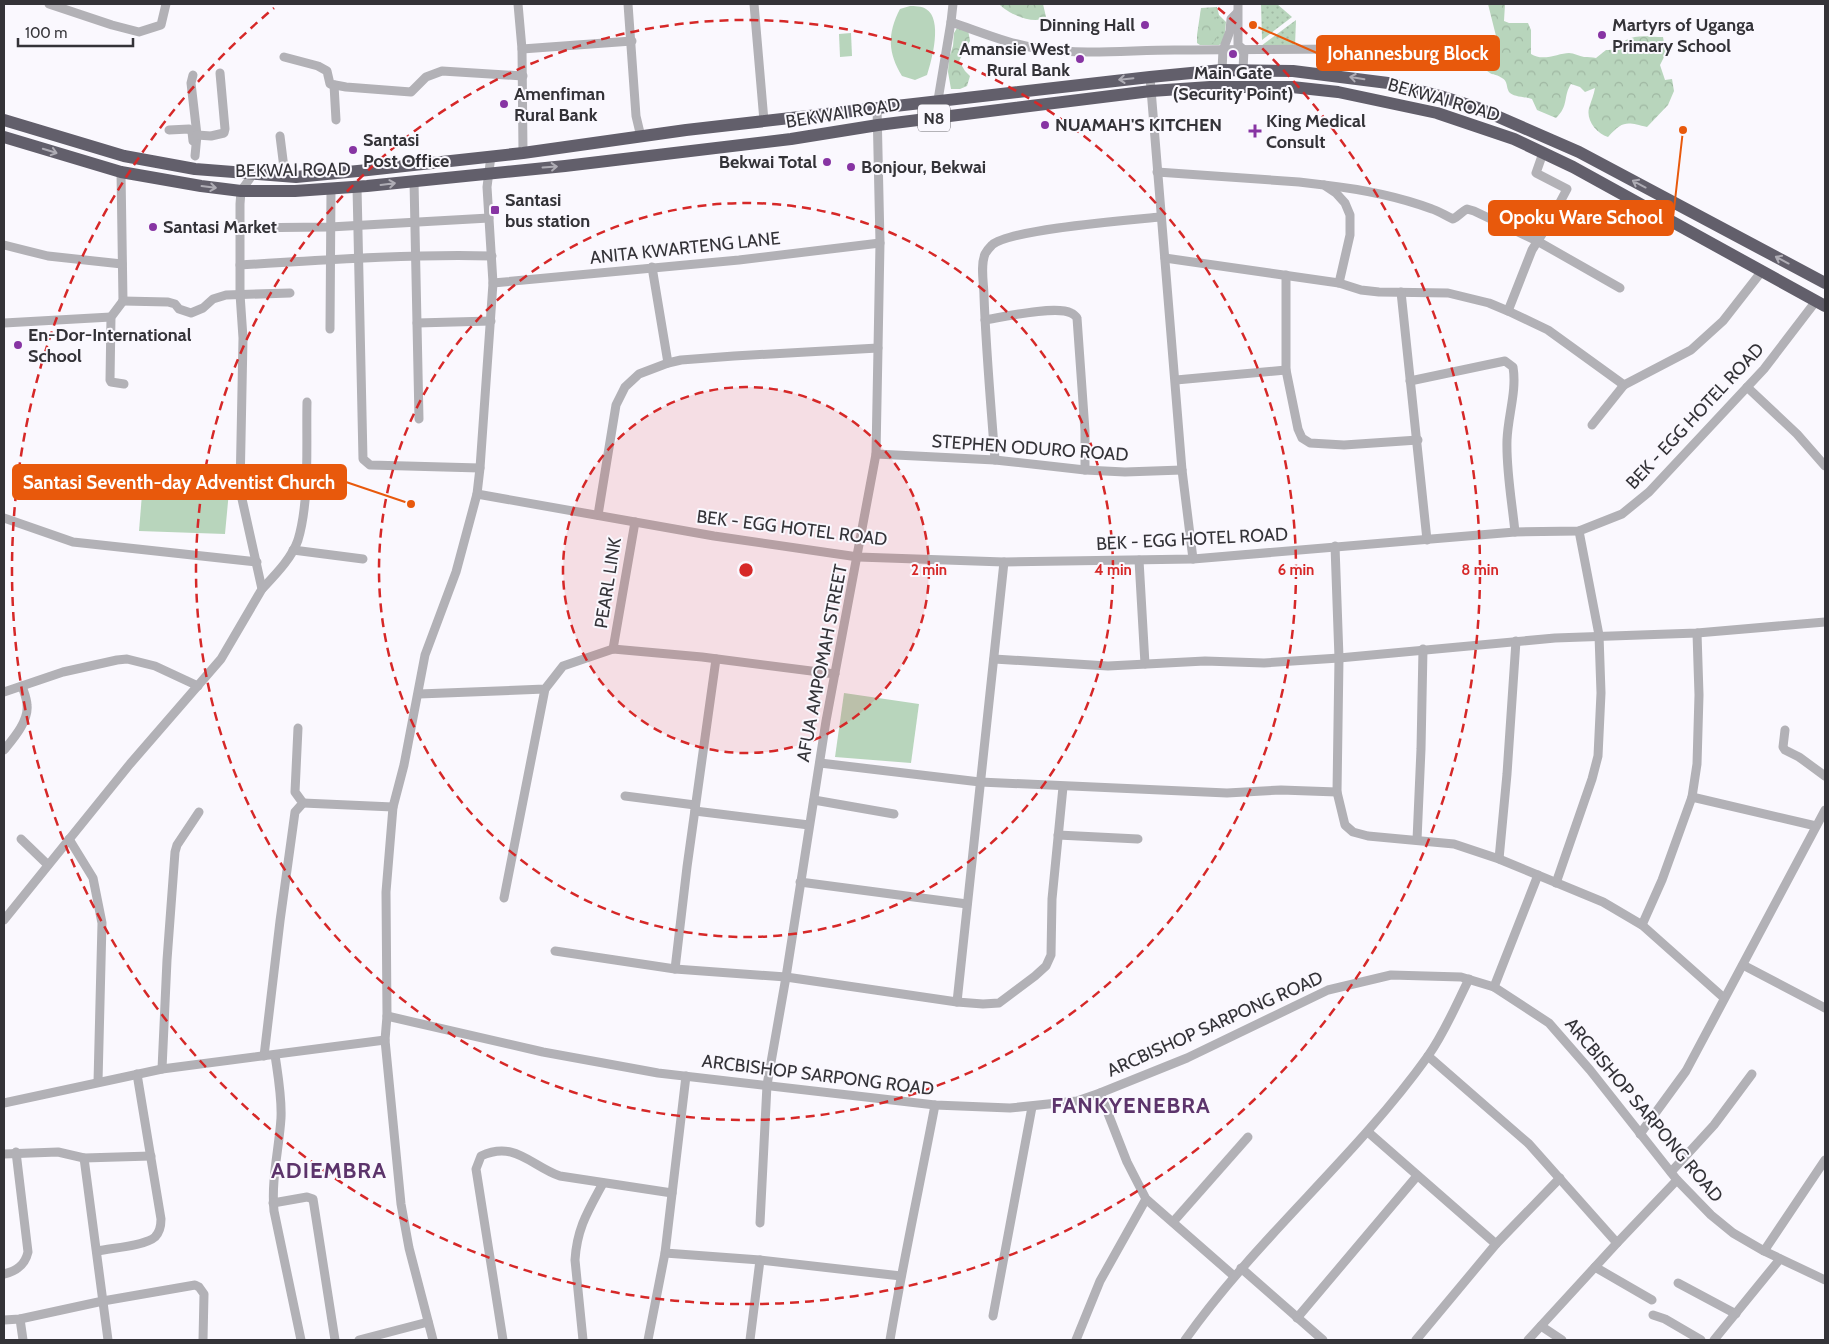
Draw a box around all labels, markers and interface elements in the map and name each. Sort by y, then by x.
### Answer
place label: Dinning Hall [1039,14,1135,36]
place label: Martyrs of Uganga Primary School [1612,14,1754,57]
scale bar [18,15,132,47]
marker: Dinning Hall [1139,19,1151,31]
text: 100 m [25,24,67,42]
marker: Martyrs of Uganga Primary School [1596,29,1608,41]
callout: Johannesburg Block [1317,36,1499,70]
place label: Amansie West Rural Bank [959,38,1070,81]
text: Johannesburg Block [1326,42,1489,65]
marker: Main Gate (Security Point) [1227,48,1239,60]
marker: Amansie West Rural Bank [1074,53,1086,65]
place label: Main Gate (Security Point) [1173,62,1293,105]
one-way arrow [1350,73,1366,83]
street label: BEKWAI ROAD [1385,73,1503,127]
one-way arrow [1118,74,1134,84]
place label: Amenfiman Rural Bank [514,83,605,126]
street label: BEKWAI ROAD [784,93,902,133]
marker: Amenfiman Rural Bank [498,98,510,110]
road number: N8 [918,105,950,132]
place label: King Medical Consult [1266,110,1366,153]
place label: NUAMAH'S KITCHEN [1055,114,1222,136]
marker: NUAMAH'S KITCHEN [1039,119,1051,131]
marker: King Medical Consult [1248,124,1262,138]
place label: Santasi Post Office [363,129,449,172]
marker: Santasi Post Office [347,144,359,156]
one-way arrow [42,147,58,157]
place label: Bekwai Total [719,151,817,173]
marker: Bekwai Total [821,156,833,168]
place label: Bonjour, Bekwai [861,156,986,178]
street label: BEKWAI ROAD [235,158,351,182]
marker: Bonjour, Bekwai [845,161,857,173]
one-way arrow [541,162,557,171]
one-way arrow [380,179,396,189]
one-way arrow [1631,179,1646,189]
one-way arrow [200,182,216,192]
place label: Santasi bus station [505,189,590,232]
callout: Opoku Ware School [1489,201,1673,235]
marker: Santasi bus station [489,204,501,216]
text: Opoku Ware School [1499,206,1663,229]
place label: Santasi Market [163,216,277,238]
marker: Santasi Market [147,221,159,233]
street label: ANITA KWARTENG LANE [589,227,781,269]
one-way arrow [1775,255,1790,265]
place label: En-Dor-International School [28,324,192,367]
street label: BEK - EGG HOTEL ROAD [1621,338,1769,494]
marker: En-Dor-International School [12,339,24,351]
street label: STEPHEN ODURO ROAD [931,430,1129,466]
callout: Santasi Seventh-day Adventist Church [13,465,346,499]
text: Santasi Seventh-day Adventist Church [23,471,335,494]
street label: BEK - EGG HOTEL ROAD [695,505,889,551]
street label: BEK - EGG HOTEL ROAD [1095,523,1289,555]
street label: PEARL LINK [590,535,626,630]
centre of rings [737,561,755,579]
text: 2 min [911,561,947,579]
text: 4 min [1094,561,1132,579]
text: 6 min [1278,561,1314,579]
text: 8 min [1461,561,1499,579]
street label: AFUA AMPOMAH STREET [792,562,852,764]
street label: ARCBISHOP SARPONG ROAD [1104,966,1326,1082]
street label: ARCBISHOP SARPONG ROAD [1560,1013,1728,1207]
street label: ARCBISHOP SARPONG ROAD [701,1050,935,1100]
district label: FANKYENEBRA [1051,1092,1211,1119]
district label: ADIEMBRA [271,1157,387,1184]

